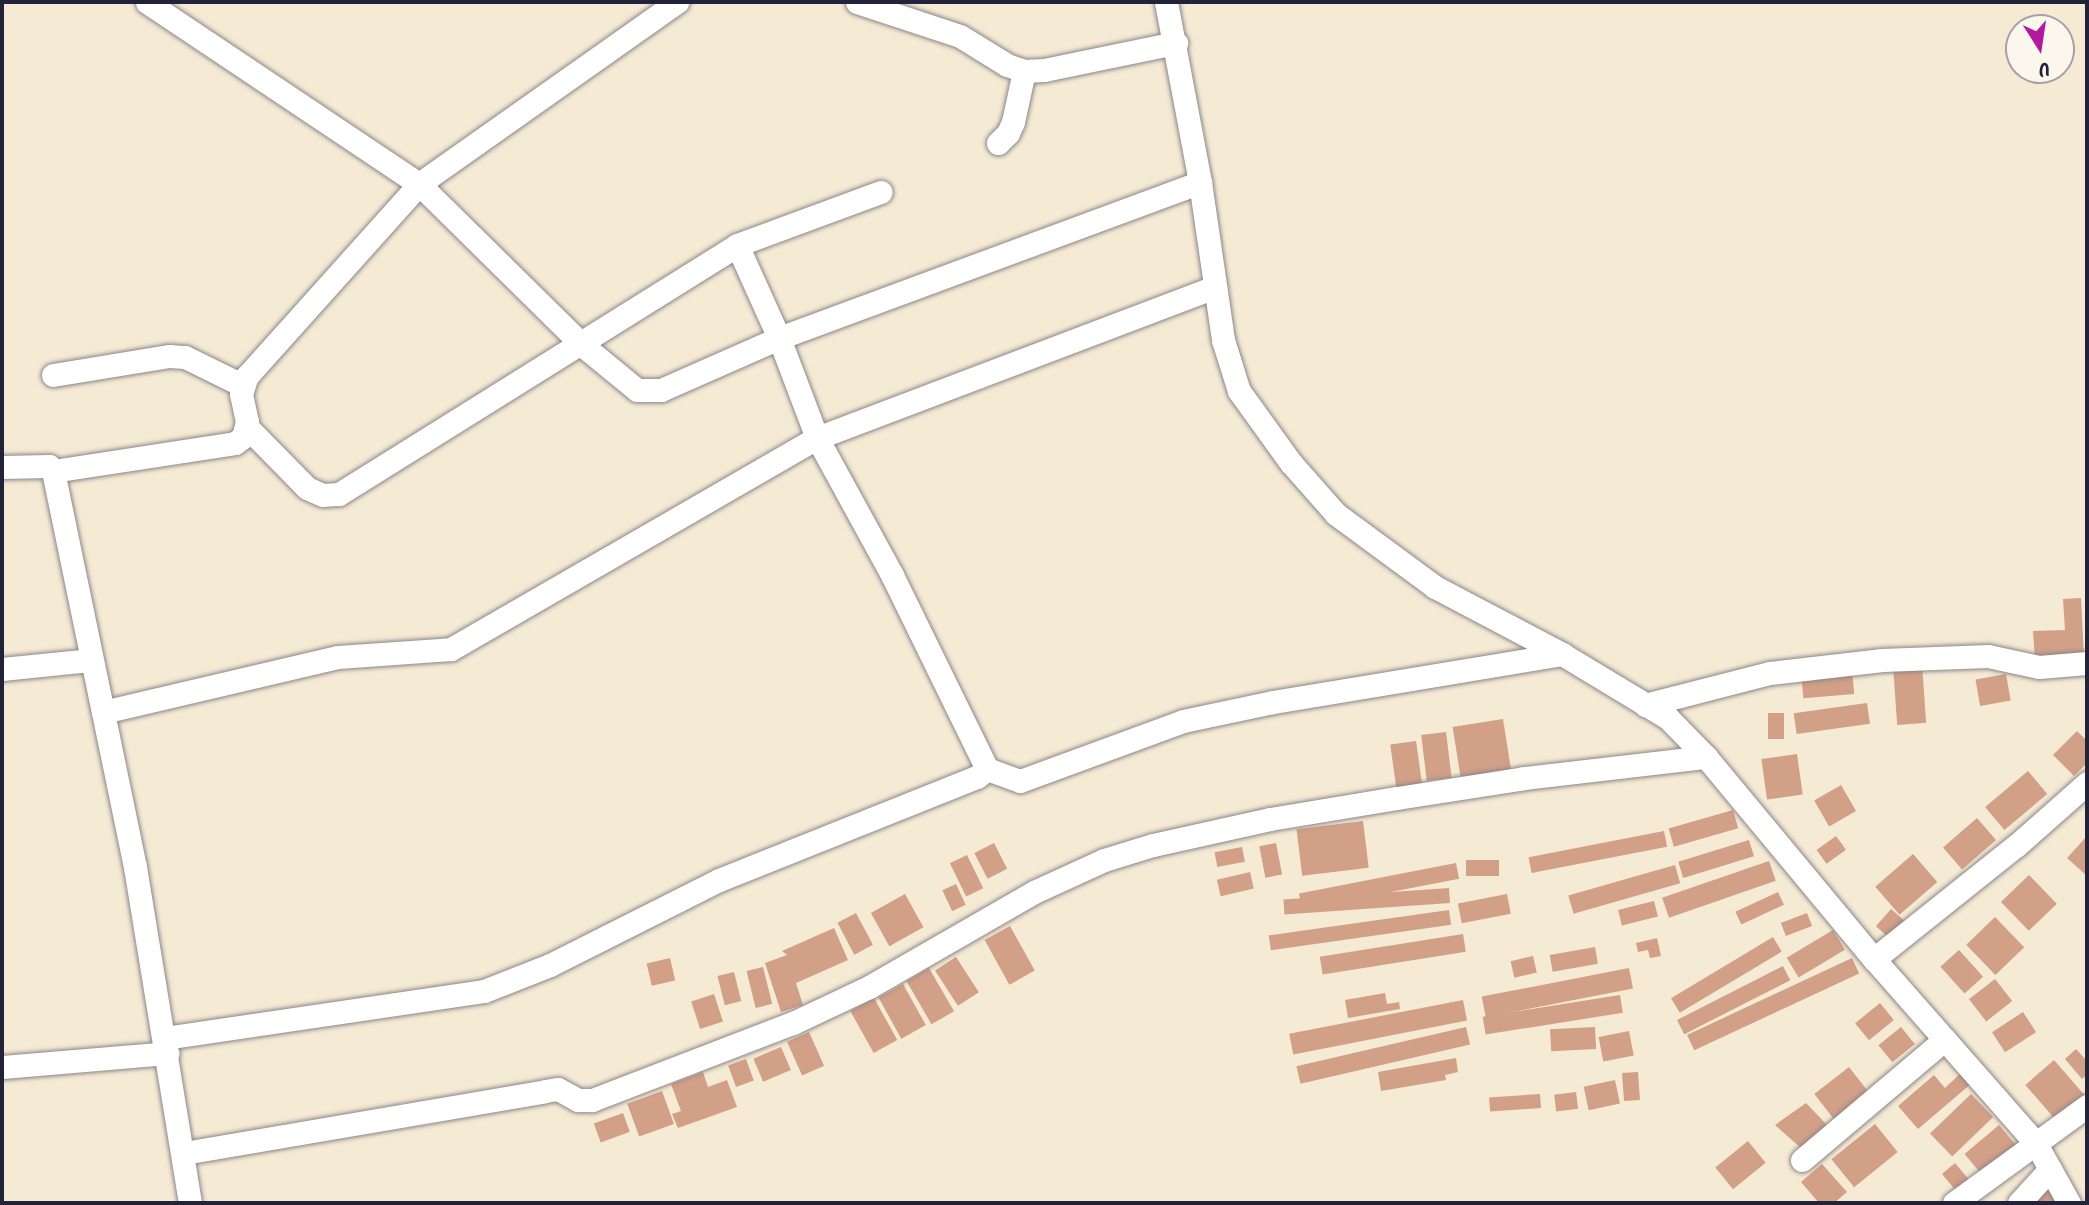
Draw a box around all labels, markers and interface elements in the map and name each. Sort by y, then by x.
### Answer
north arrow [2005,14,2075,84]
text: U [2035,52,2053,83]

